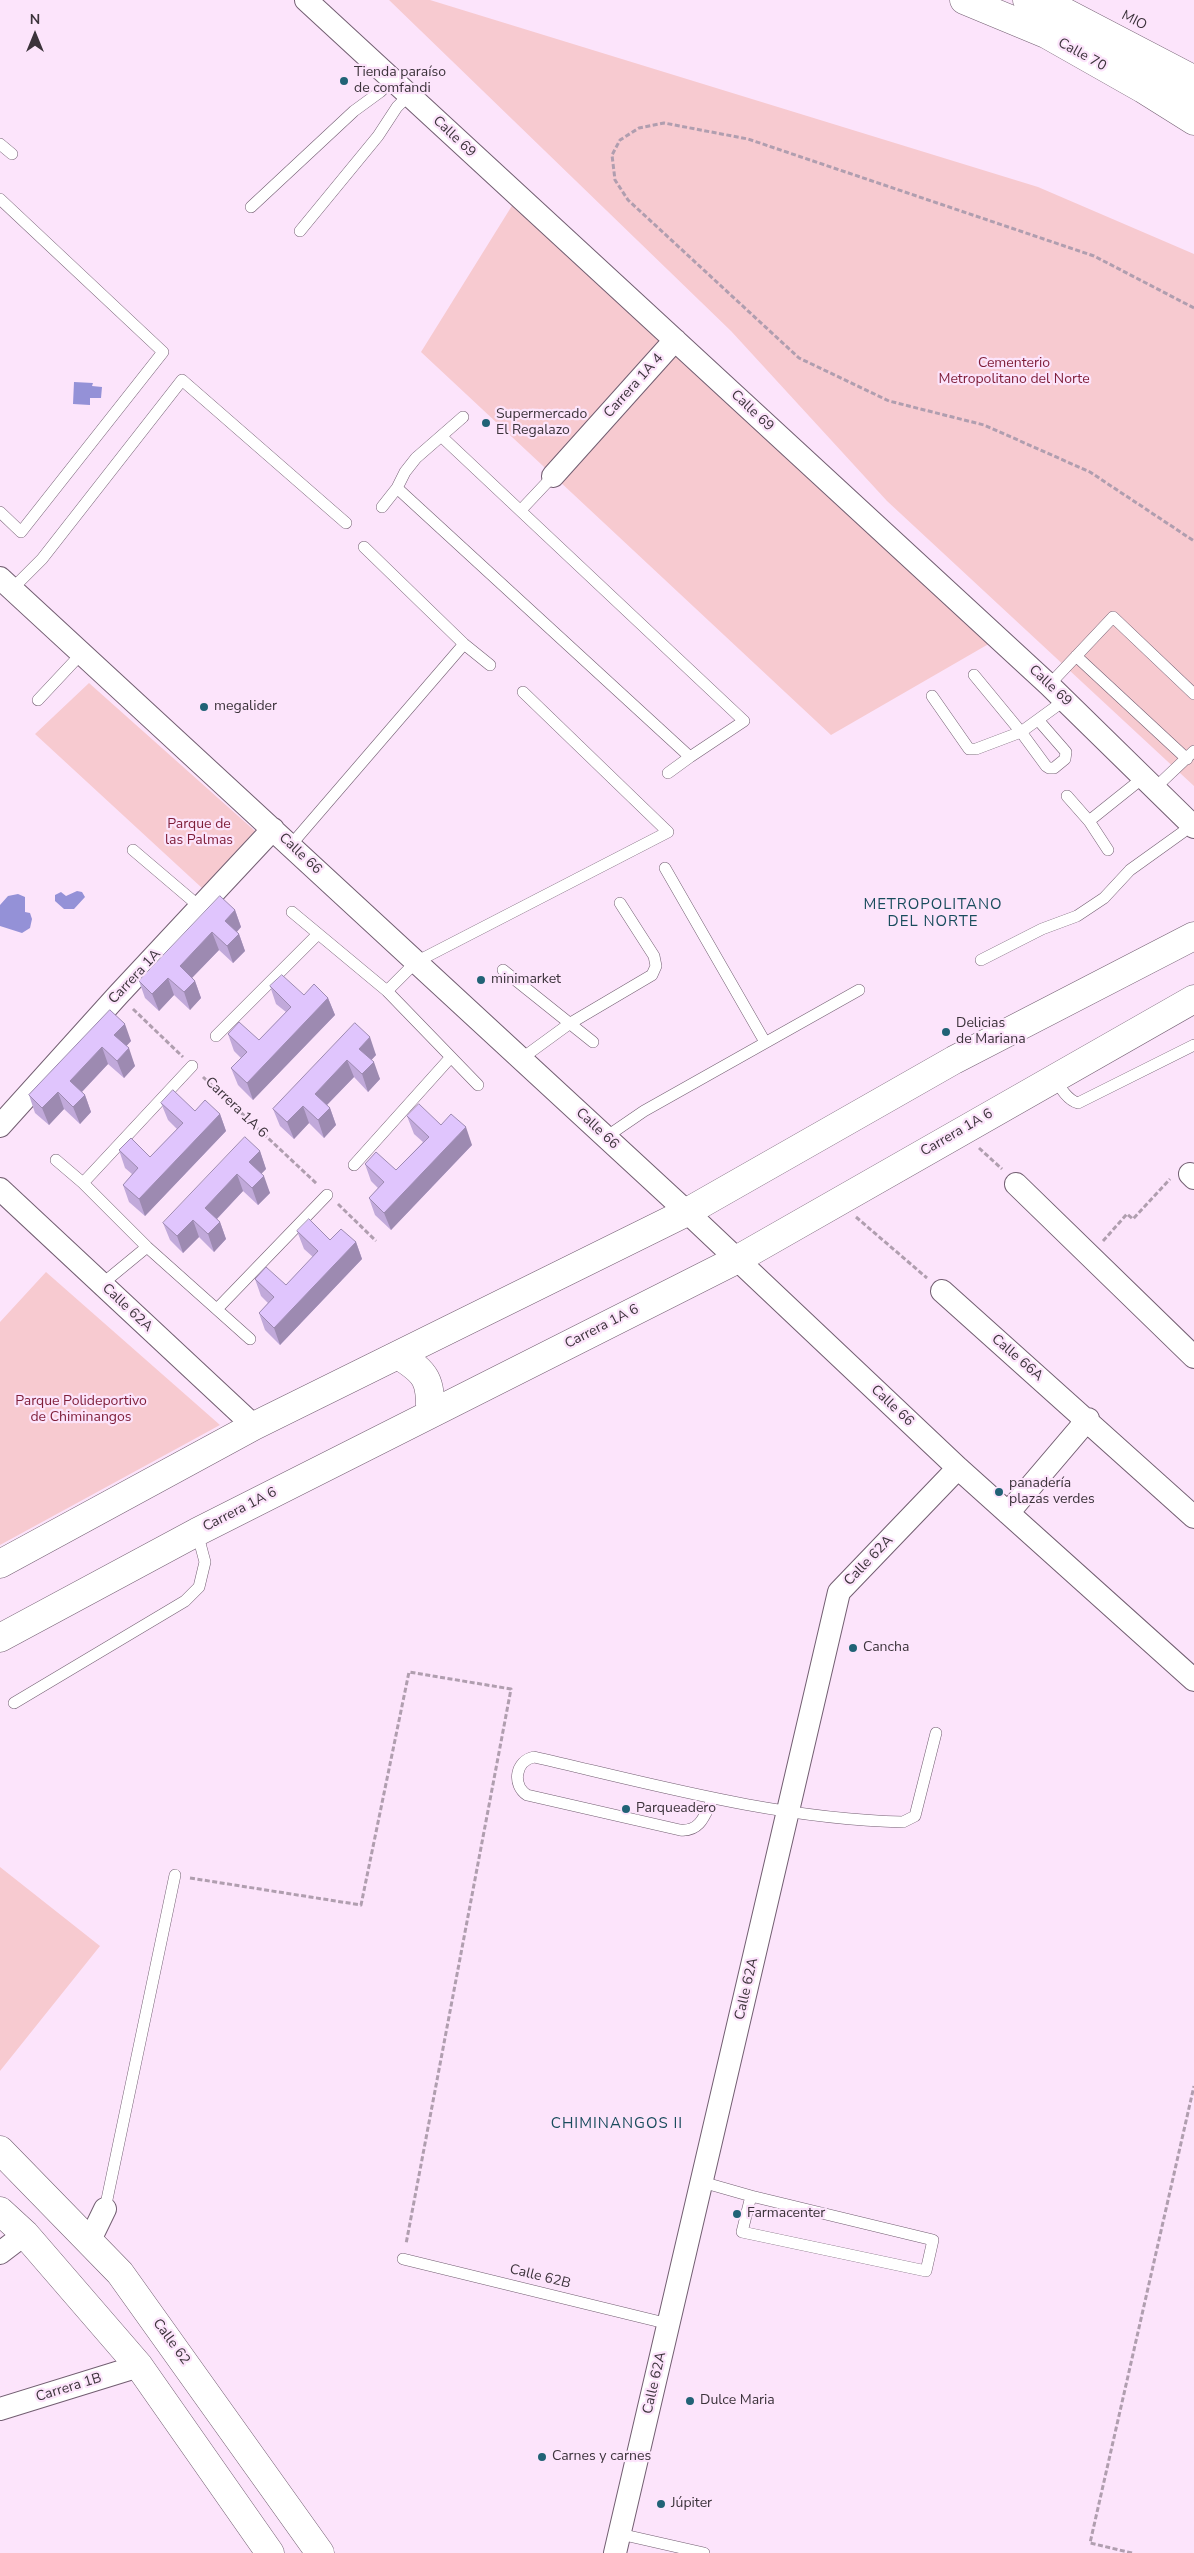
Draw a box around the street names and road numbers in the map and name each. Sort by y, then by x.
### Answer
street label: MIO [1118,8,1150,34]
street label: Calle 70 [1055,35,1109,75]
street label: Calle 69 [429,113,479,161]
street label: Carrera 1A 4 [601,350,667,422]
street label: Calle 69 [727,387,777,435]
street label: Calle 69 [1025,662,1075,710]
street label: Calle 66 [275,830,325,878]
street label: Carrera 1A [105,946,165,1008]
street label: Carrera 1A 6 [201,1074,271,1142]
street label: Calle 66 [572,1105,622,1153]
street label: Carrera 1A 6 [918,1106,996,1160]
street label: Calle 62A [98,1280,156,1336]
street label: Carrera 1A 6 [562,1301,642,1353]
street label: Calle 66A [988,1331,1046,1385]
street label: Calle 66 [867,1382,917,1430]
street label: Carrera 1A 6 [200,1484,280,1536]
street label: Calle 62A [841,1533,897,1589]
street label: Calle 62A [732,1956,762,2022]
street label: Calle 62B [508,2261,572,2293]
street label: Calle 62 [149,2316,193,2368]
street label: Calle 62A [640,2350,670,2416]
street label: Carrera 1B [34,2370,104,2406]

